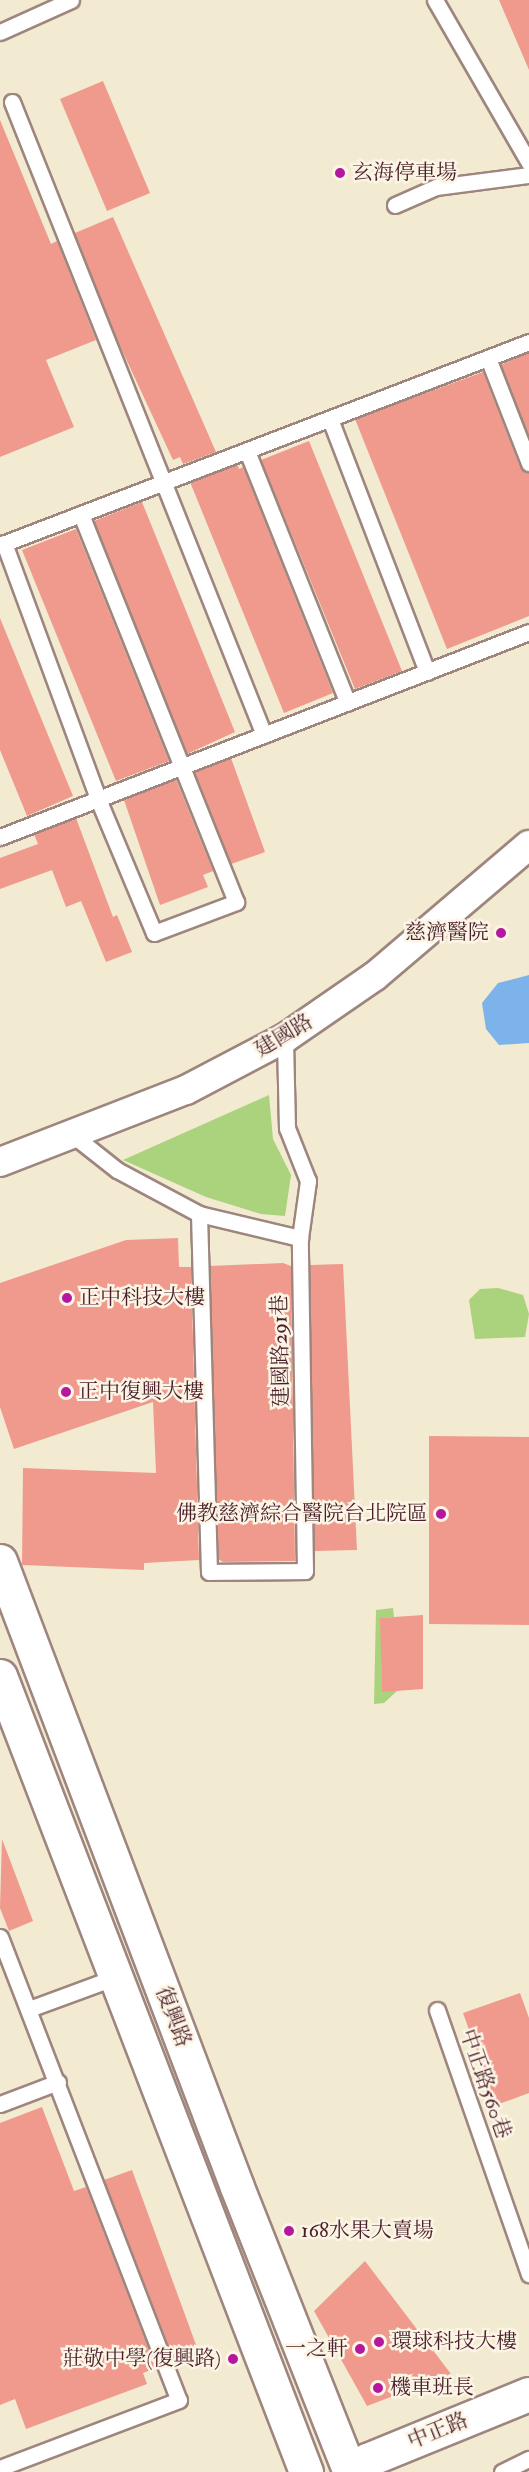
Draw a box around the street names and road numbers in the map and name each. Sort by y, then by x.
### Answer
street label: 建國路 [251,1009,317,1063]
street label: 建國路291巷 [267,1294,295,1408]
street label: 復興路 [150,1983,196,2051]
street label: 中正路560巷 [454,2026,516,2142]
street label: 中正路 [404,2408,472,2454]

